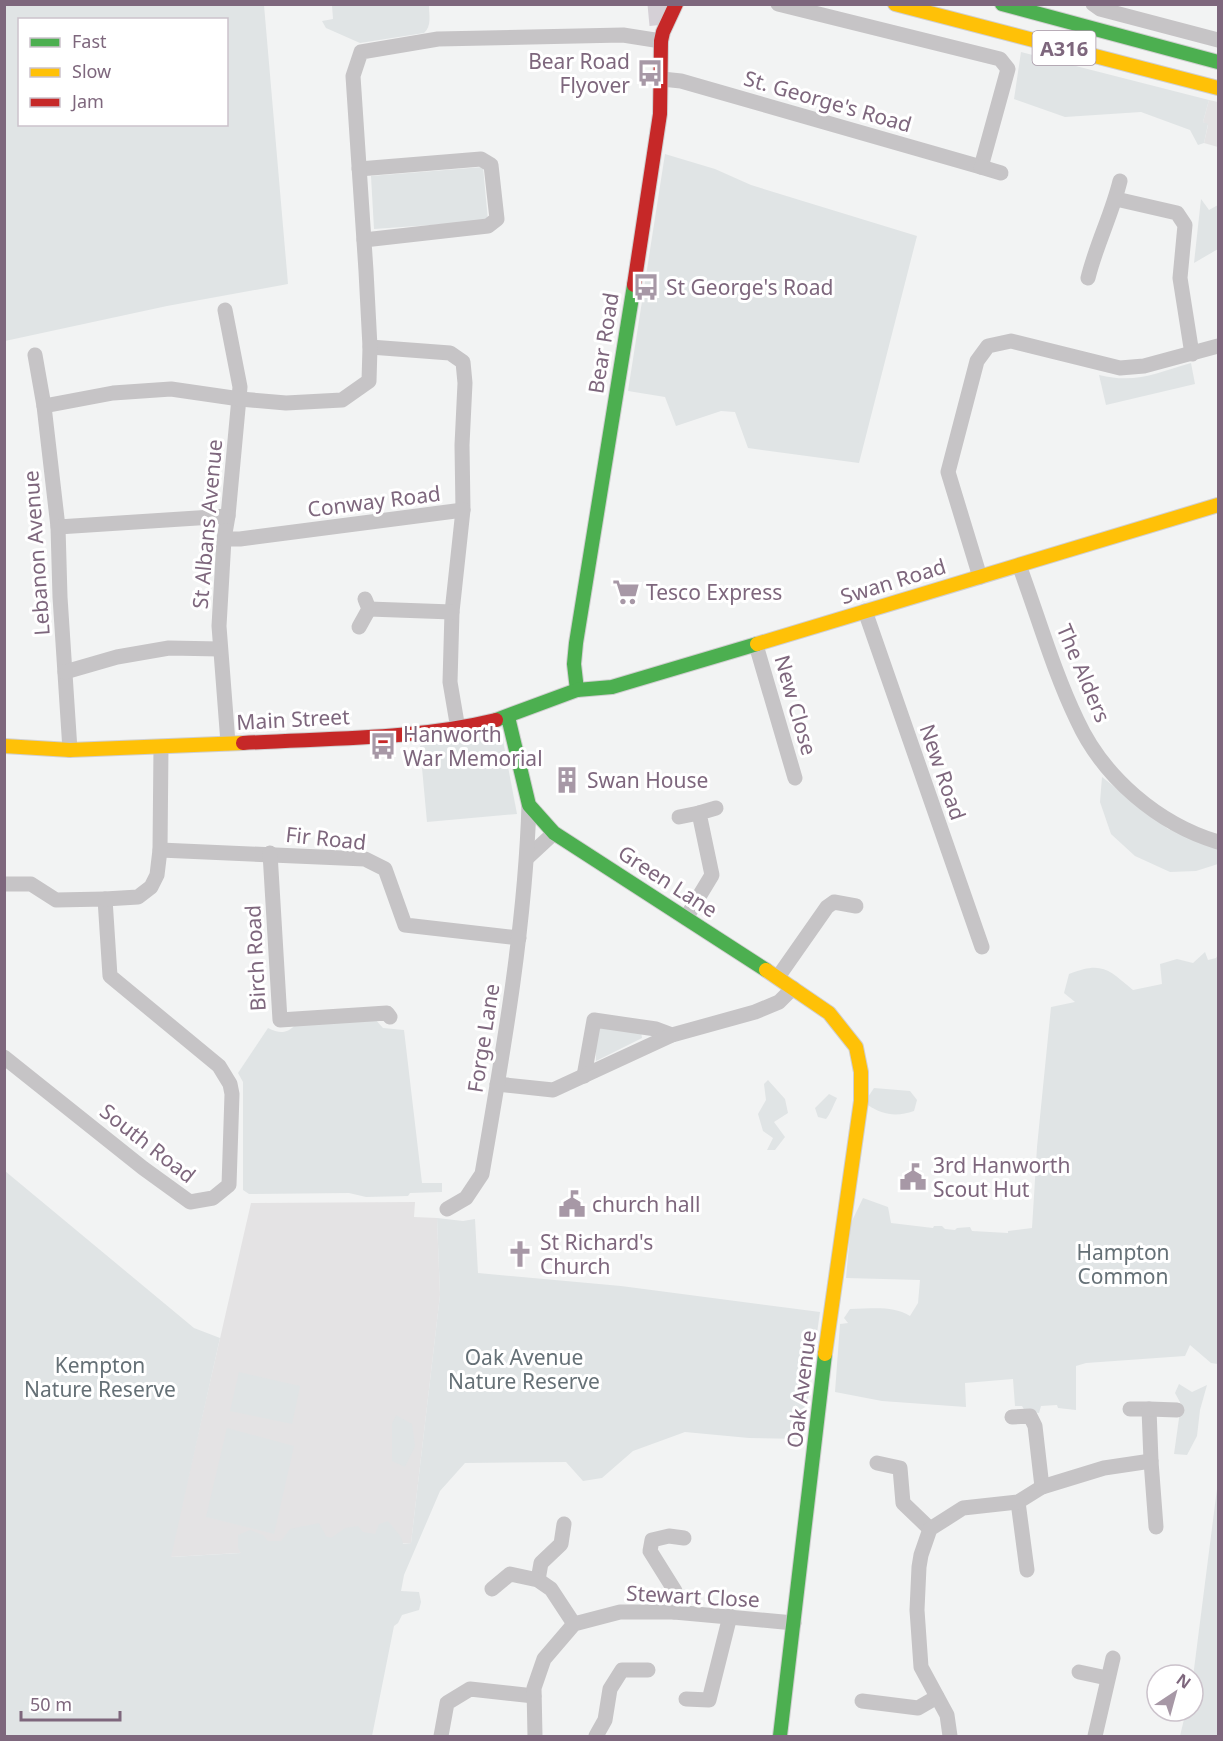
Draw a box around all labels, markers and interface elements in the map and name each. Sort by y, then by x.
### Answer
legend [18,18,228,126]
text: Fast [72,29,107,53]
road number: A316 [1032,31,1096,65]
place label: Bear Road Flyover [528,47,630,99]
bus stop icon: Bear Road Flyover [635,58,665,88]
text: Slow [72,59,111,83]
street label: St. George's Road [741,64,915,138]
text: Jam [70,89,104,113]
bus stop icon: St George's Road [631,272,661,302]
place label: St George's Road [666,273,834,301]
street label: Bear Road [581,290,625,396]
street label: St Albans Avenue [186,438,228,610]
street label: Lebanon Avenue [16,470,56,636]
street label: Conway Road [306,479,442,523]
street label: Swan Road [837,552,949,610]
supermarket icon: Tesco Express [611,577,641,607]
place label: Tesco Express [646,578,782,606]
street label: The Alders [1051,620,1117,726]
street label: New Close [768,652,824,758]
street label: Main Street [236,702,351,736]
place label: Hanworth War Memorial [403,720,543,772]
street label: New Road [914,720,972,824]
bus stop icon: Hanworth War Memorial [368,731,398,761]
building icon: Swan House [552,765,582,795]
place label: Swan House [587,766,708,794]
street label: Fir Road [284,820,368,856]
street label: Green Lane [613,838,723,924]
street label: Birch Road [238,904,272,1012]
street label: Forge Lane [461,982,505,1094]
street label: South Road [95,1097,201,1189]
place label: 3rd Hanworth Scout Hut [933,1151,1070,1203]
public building icon: 3rd Hanworth Scout Hut [898,1162,928,1192]
public building icon: church hall [557,1189,587,1219]
place label: church hall [592,1190,700,1218]
place label: St Richard's Church [540,1228,653,1280]
park label: Hampton Common [1076,1238,1170,1290]
church icon: St Richard's Church [505,1239,535,1269]
street label: Oak Avenue [780,1328,822,1450]
park label: Oak Avenue Nature Reserve [448,1343,600,1395]
park label: Kempton Nature Reserve [24,1351,176,1403]
street label: Stewart Close [625,1579,761,1613]
north arrow [1145,1663,1205,1723]
text: N [1172,1668,1196,1694]
scale bar [21,1684,120,1722]
text: 50 m [30,1692,72,1716]

